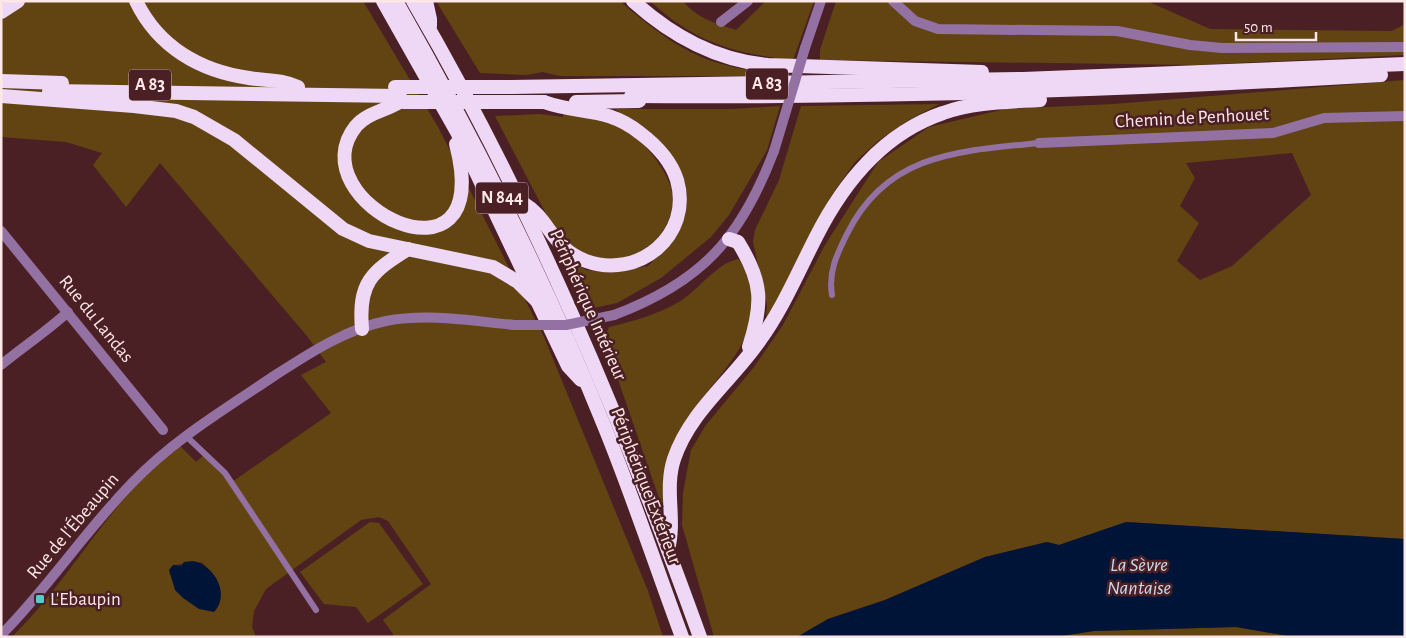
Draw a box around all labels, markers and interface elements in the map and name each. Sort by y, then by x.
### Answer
scale bar [1236,10,1316,42]
text: 50 m [1244,20,1273,35]
road number: A 83 [746,68,788,100]
road number: A 83 [129,70,171,100]
street label: Chemin de Penhouet [1114,104,1270,132]
road number: N 844 [476,182,528,214]
street label: Périphérique Intérieur [546,227,630,383]
street label: Rue du Landas [55,272,137,366]
street label: Périphérique Extérieur [607,405,685,567]
street label: Rue de l'Ébeaupin [22,468,123,582]
water label: La Sèvre Nantaise [1107,555,1172,598]
place label: L'Ebaupin [50,590,121,609]
marker: L'Ebaupin [34,593,46,605]

